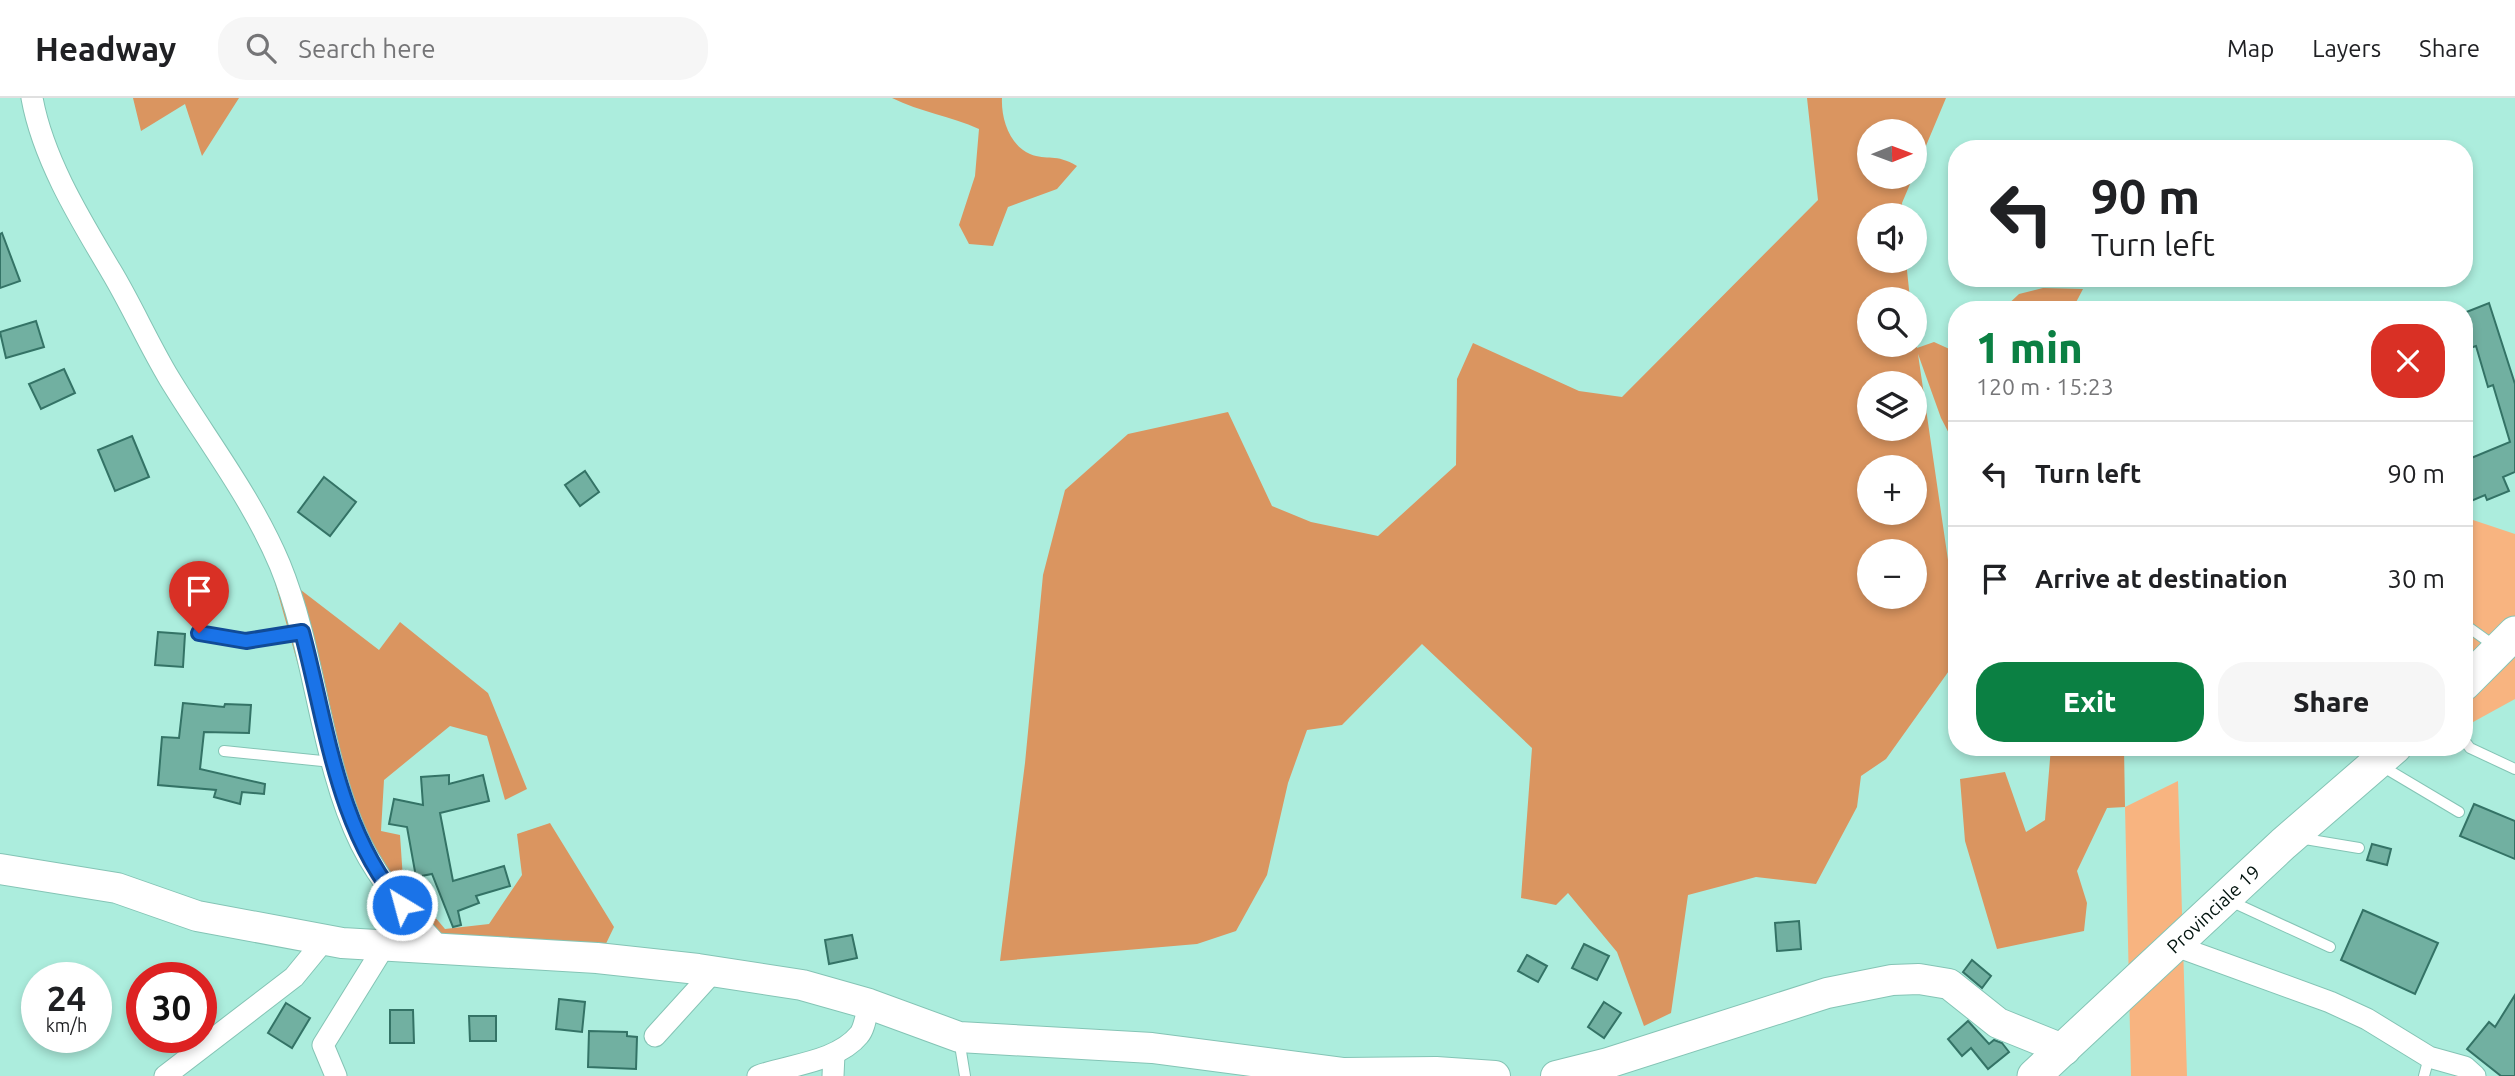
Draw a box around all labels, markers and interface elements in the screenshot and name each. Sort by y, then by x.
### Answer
search box [218,17,708,80]
icon: search [242,29,280,67]
text: Headway [35,30,176,67]
text: Search here [298,34,436,63]
text: Map [2227,35,2274,62]
text: Layers [2312,35,2381,62]
text: Share [2419,35,2480,62]
north arrow [1857,119,1927,189]
map controls [1857,119,1927,609]
icon: left [1976,168,2067,259]
text: 90 m [2091,168,2200,223]
button: sound [1857,203,1927,273]
text: Turn left [2091,226,2215,262]
button: search [1857,287,1927,357]
text: 1 min [1976,324,2083,371]
button: close [2371,324,2445,398]
button: layers [1857,371,1927,441]
text: 120 m · 15:23 [1976,374,2114,399]
button: + [1857,455,1927,525]
icon: left [1976,455,2014,493]
text: Turn left [2035,459,2141,488]
text: 90 m [2387,459,2445,488]
button: − [1857,539,1927,609]
icon: arrive [1976,560,2014,598]
pin [169,561,229,633]
text: Arrive at destination [2035,564,2288,593]
text: 30 m [2387,564,2445,593]
icon: arrive [180,572,218,610]
button: Exit [1976,662,2204,742]
button: Share [2218,662,2445,742]
street label: Provinciale 19 [2162,860,2264,958]
position arrow [365,868,439,942]
speed limit sign: 30 [126,962,217,1053]
text: 24 [47,978,86,1018]
text: km/h [46,1015,87,1035]

